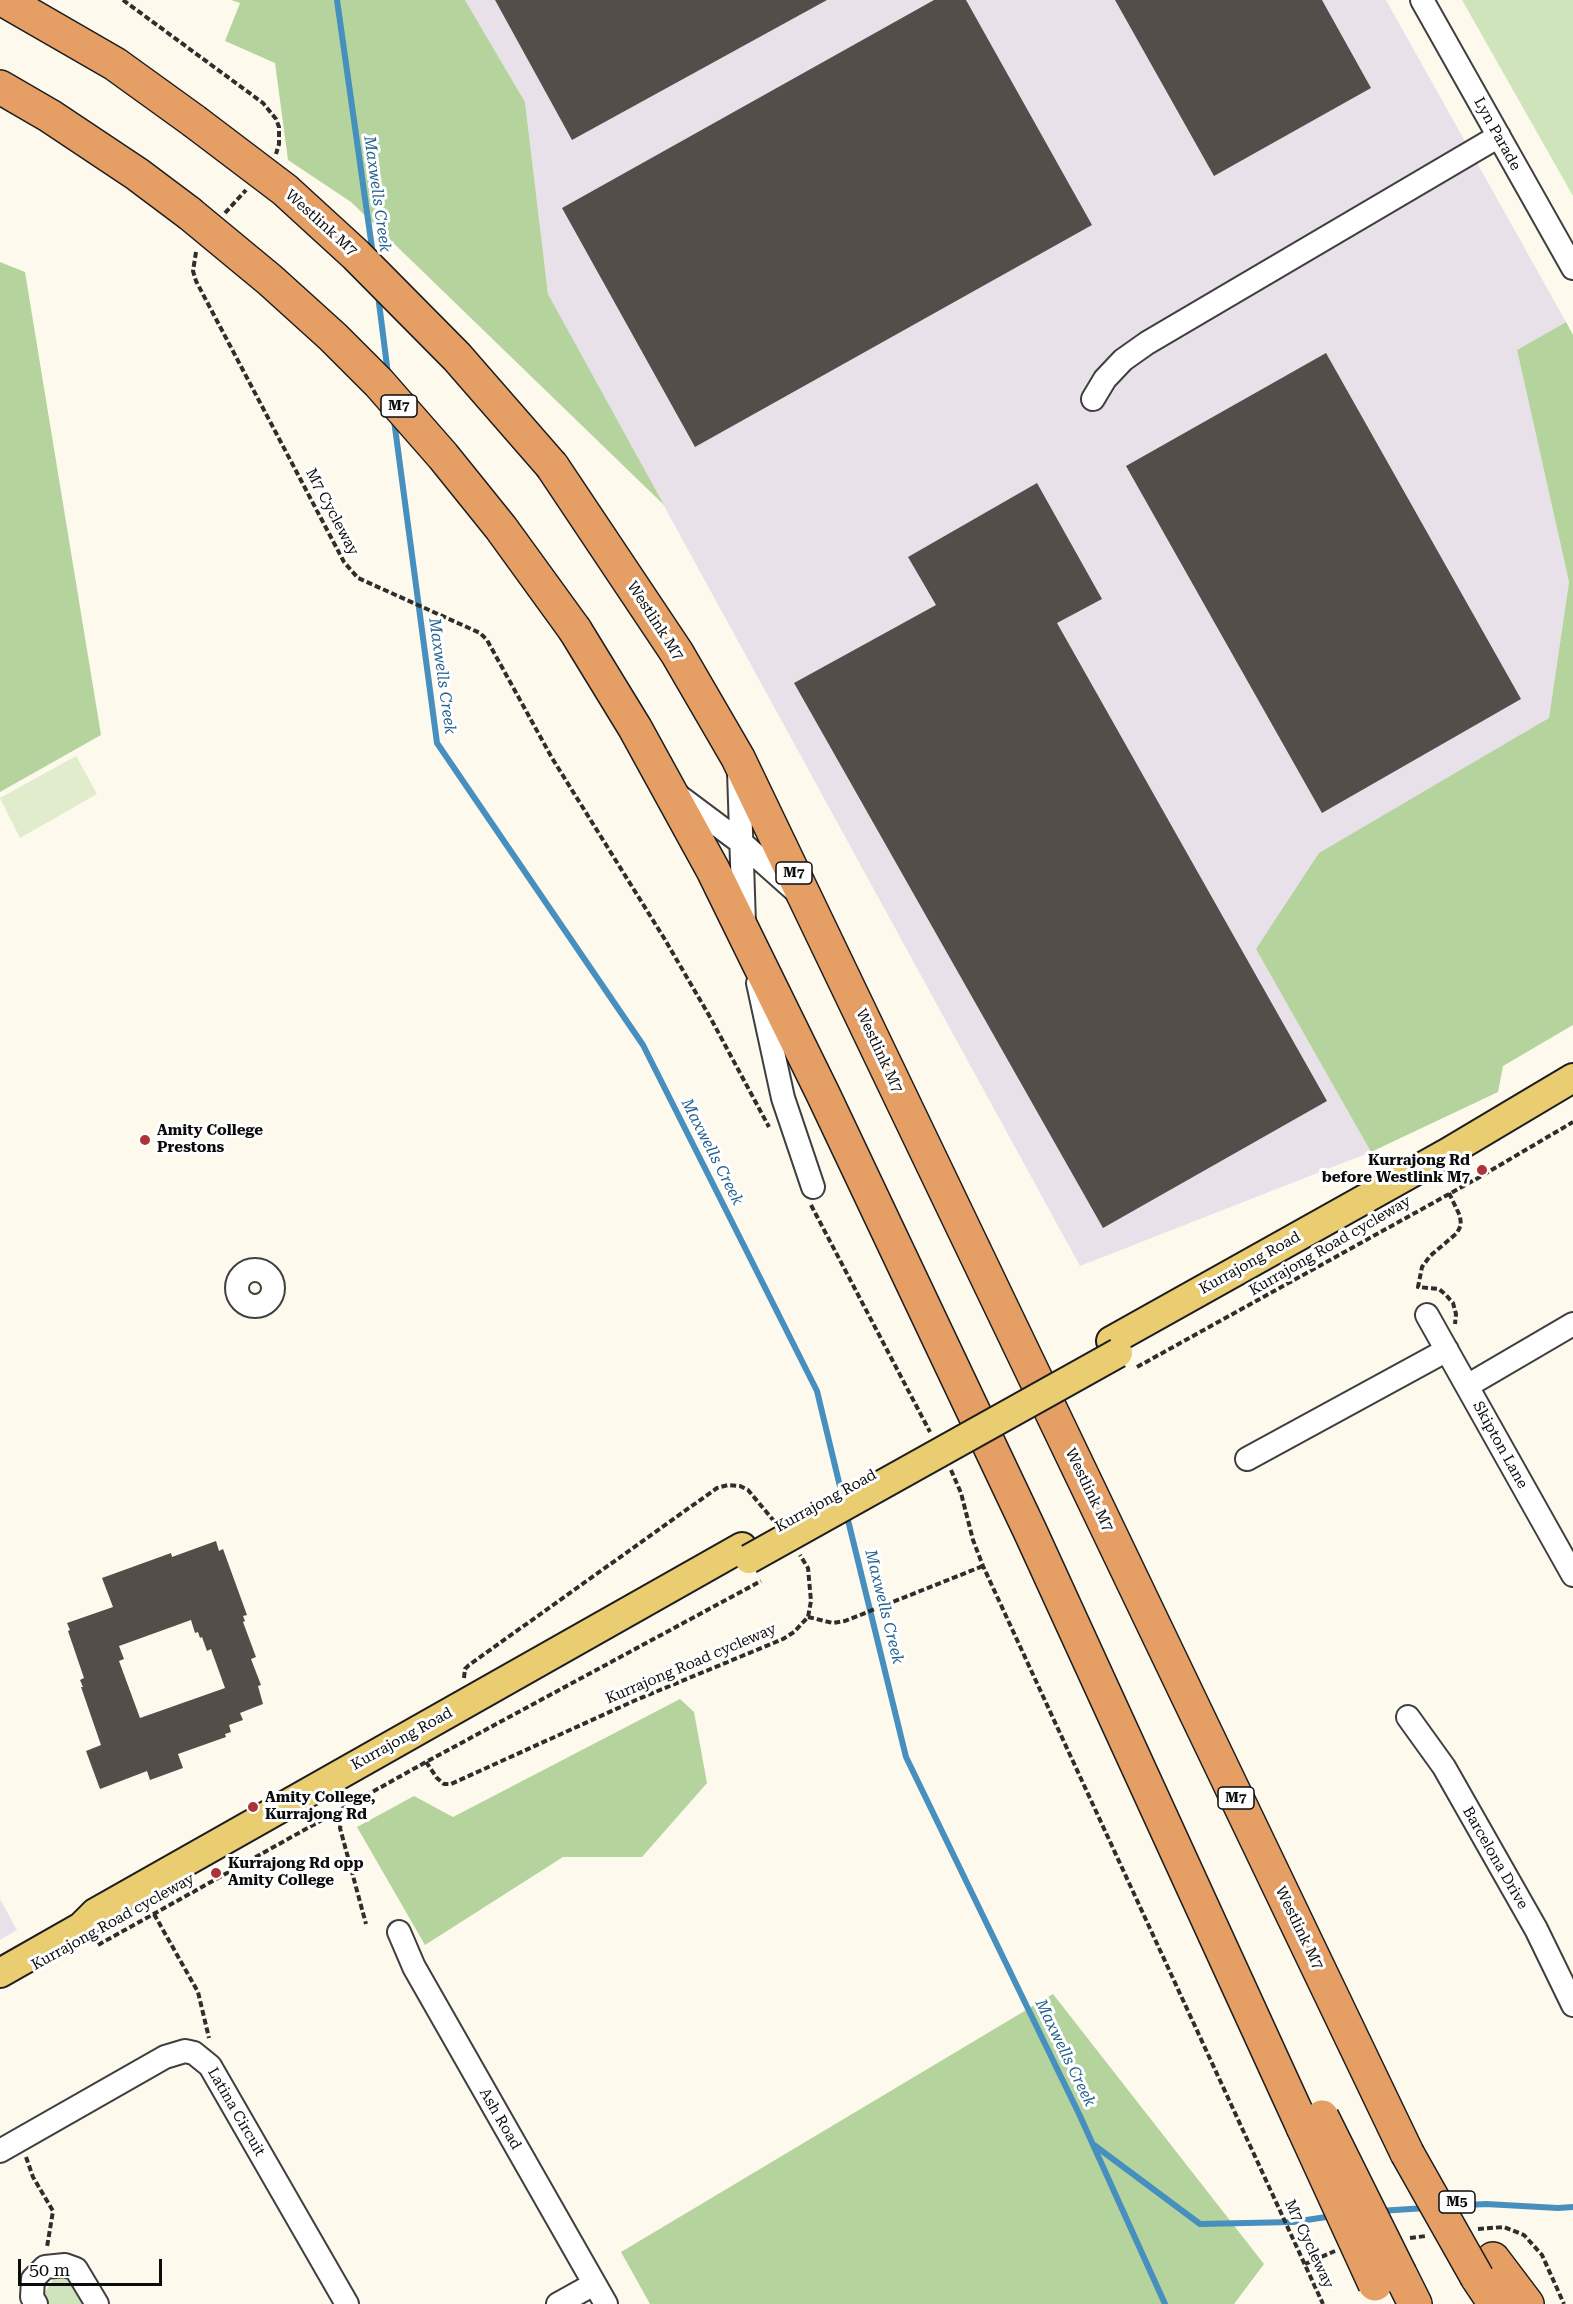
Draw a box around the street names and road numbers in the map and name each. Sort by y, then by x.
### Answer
street label: Lyn Parade [1470,94,1524,174]
street label: Westlink M7 [281,186,361,260]
road number: M7 [381,395,417,417]
street label: M7 Cycleway [302,465,362,559]
street label: Westlink M7 [623,578,687,664]
road number: M7 [776,862,812,884]
street label: Westlink M7 [852,1006,906,1096]
street label: Kurrajong Road cycleway [1246,1192,1414,1300]
street label: Kurrajong Road [1196,1228,1304,1298]
street label: Skipton Lane [1469,1398,1531,1492]
street label: Westlink M7 [1061,1445,1117,1535]
street label: Kurrajong Road [772,1466,880,1536]
street label: Kurrajong Road cycleway [603,1620,779,1708]
street label: Kurrajong Road [348,1704,456,1774]
road number: M7 [1218,1787,1254,1809]
street label: Barcelona Drive [1458,1804,1532,1912]
street label: Kurrajong Road cycleway [28,1870,198,1974]
street label: Westlink M7 [1271,1883,1327,1973]
street label: Latina Circuit [203,2065,269,2159]
street label: Ash Road [475,2085,525,2153]
road number: M5 [1439,2191,1475,2213]
street label: M7 Cycleway [1281,2197,1337,2291]

